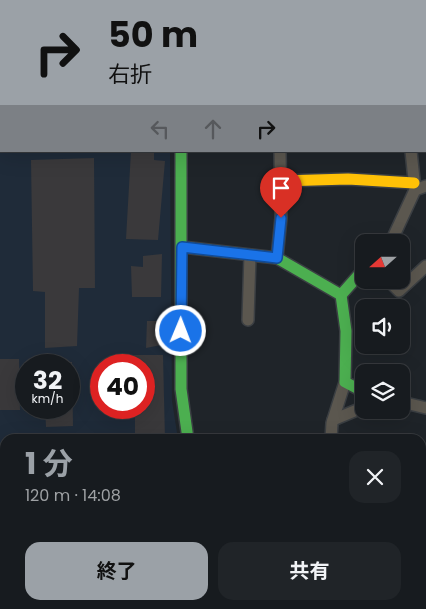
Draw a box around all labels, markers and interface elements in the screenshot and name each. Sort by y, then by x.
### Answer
text: 50 m [108,10,198,59]
icon: right [25,20,90,85]
text: 右折 [108,59,152,90]
icon: left [146,115,174,143]
icon: ahead [199,115,227,143]
icon: right [252,115,280,143]
pin [260,167,302,218]
icon: arrive [267,174,295,202]
north arrow [355,234,410,289]
map controls [355,234,410,419]
button: sound [355,299,410,354]
position arrow [154,304,206,356]
speed limit sign: 40 [90,354,155,419]
text: 32 [33,363,62,398]
button: layers [355,364,410,419]
text: km/h [32,390,63,407]
text: 1 分 [25,442,73,485]
button: close [349,451,401,503]
text: 120 m · 14:08 [25,484,121,507]
button: 終了 [25,542,208,600]
button: 共有 [218,542,401,600]

